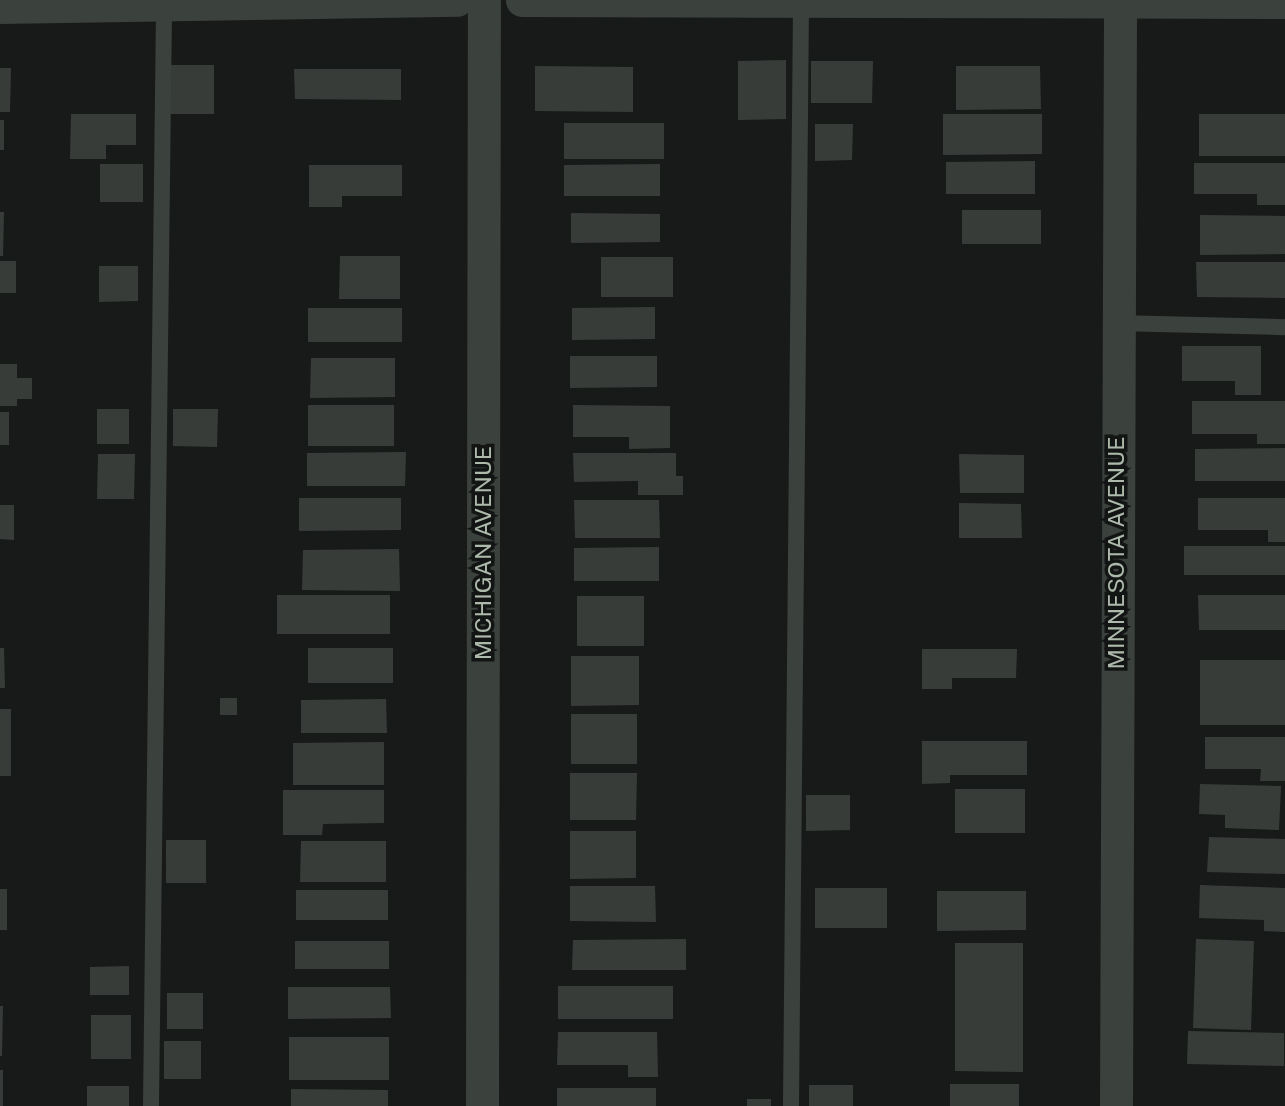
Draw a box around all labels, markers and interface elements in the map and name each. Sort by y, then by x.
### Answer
street label: MINNESOTA AVENUE [1102,437,1130,669]
street label: MICHIGAN AVENUE [469,446,497,660]

